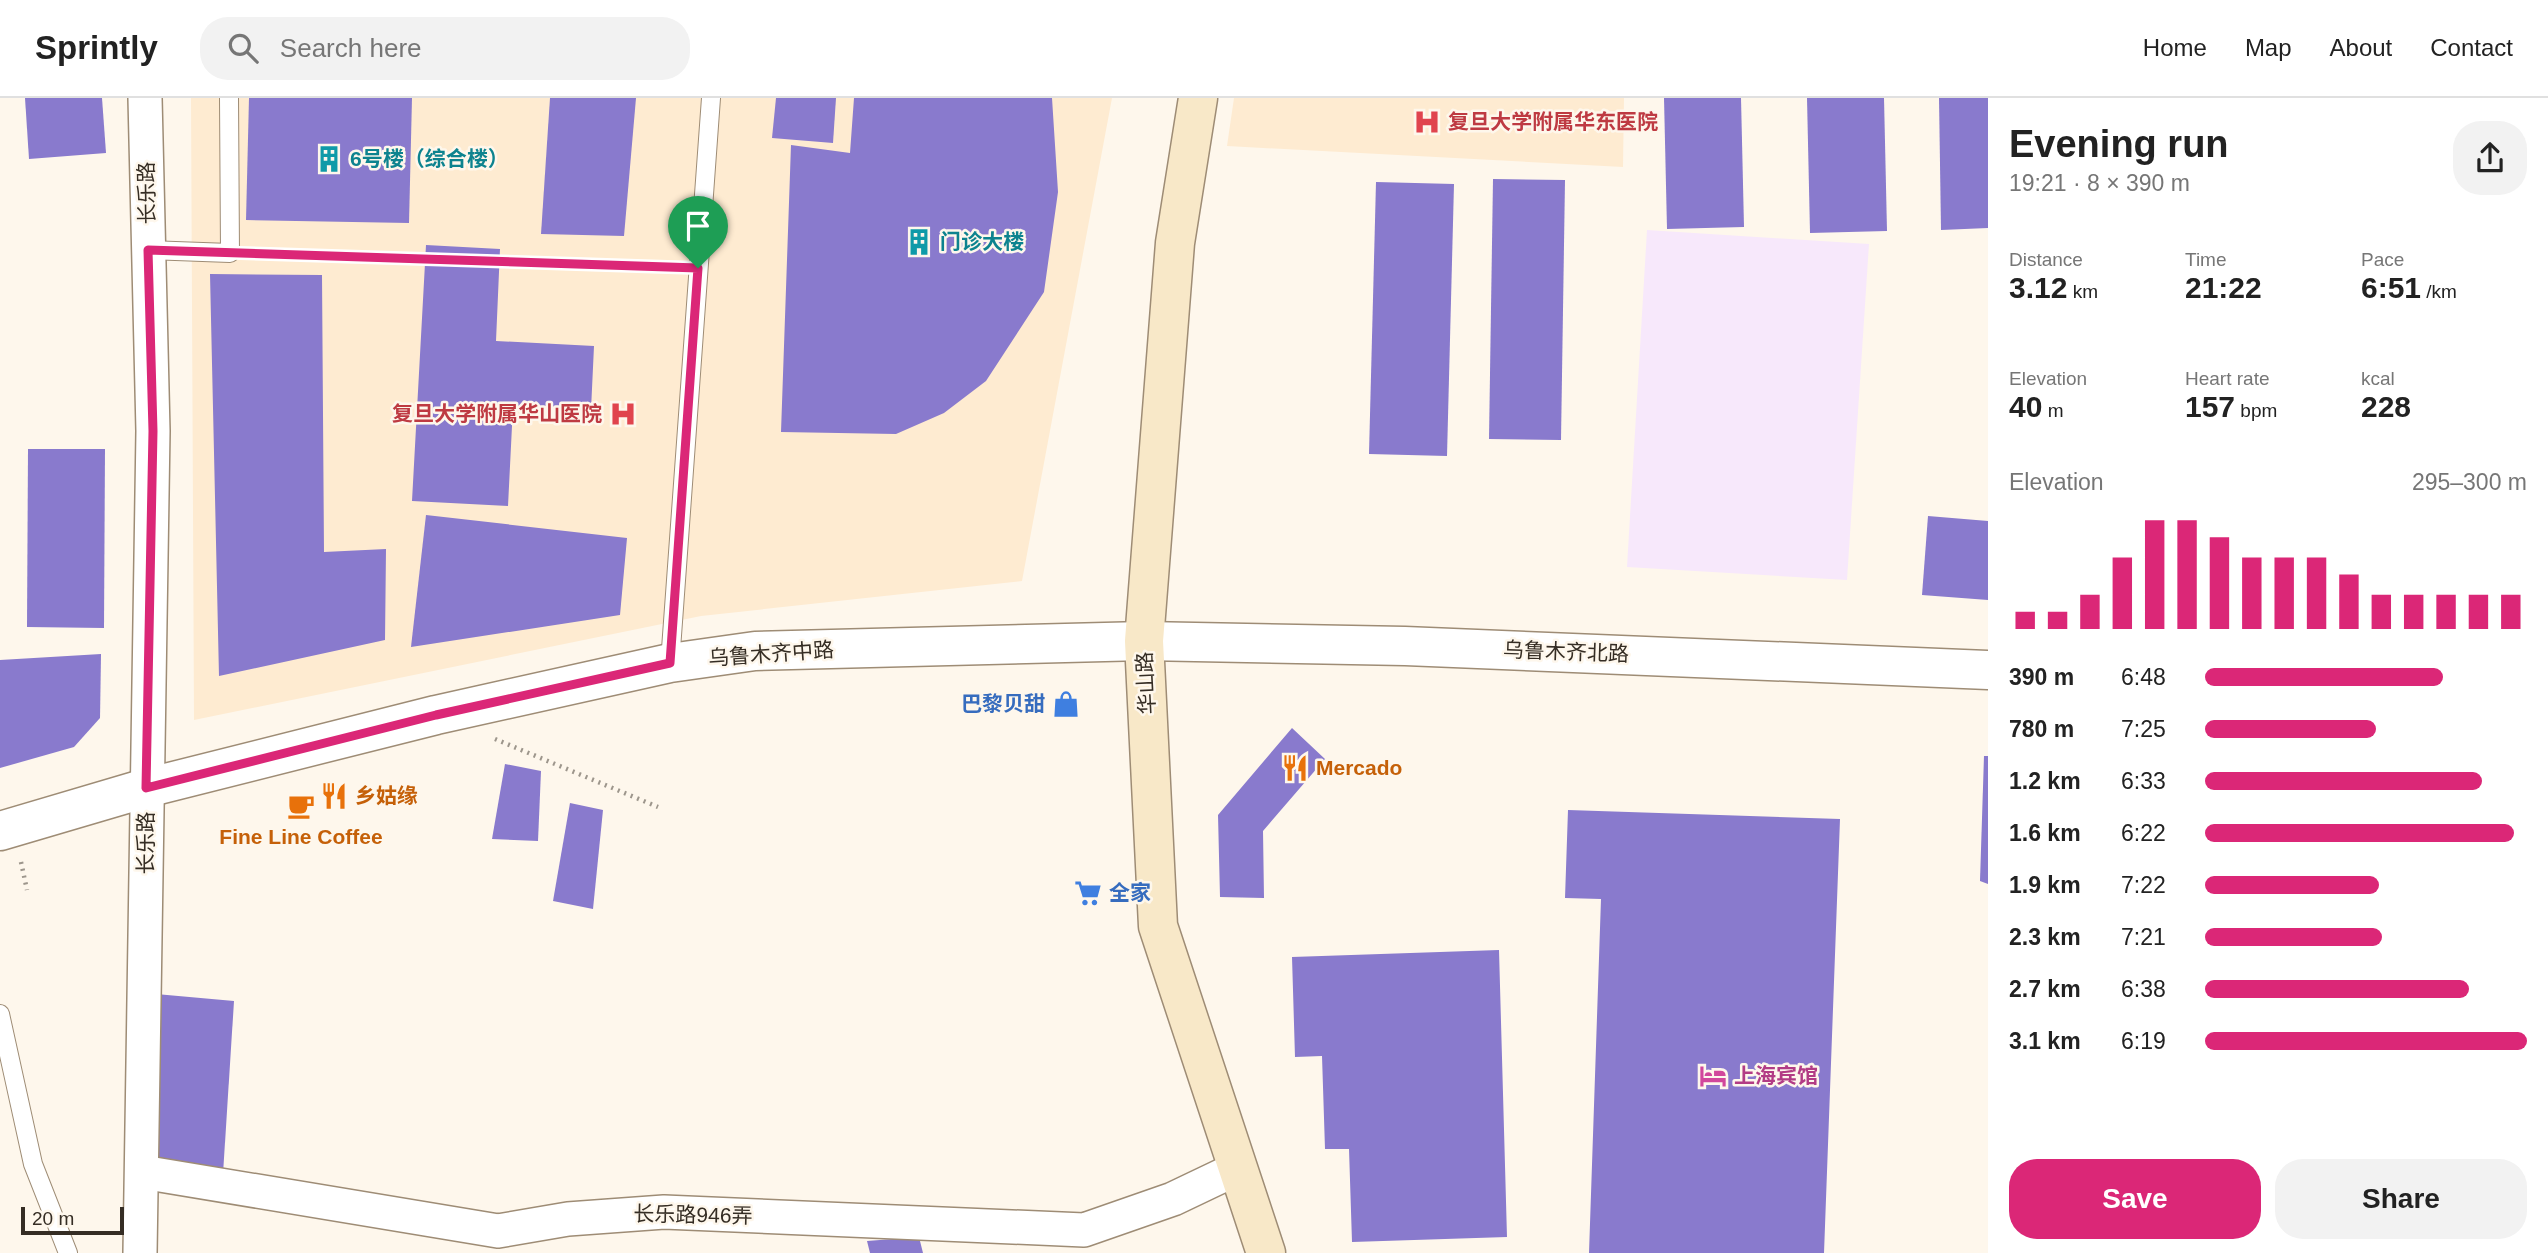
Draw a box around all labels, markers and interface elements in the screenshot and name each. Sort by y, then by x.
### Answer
search box [200,17,690,80]
text: Sprintly [35,29,158,66]
icon: search [224,29,262,67]
text: Search here [280,33,422,63]
text: Home [2143,34,2207,61]
text: Map [2245,34,2292,61]
text: About [2330,34,2392,61]
text: Contact [2430,34,2513,61]
hospital icon: 复旦大学附属华东医院 [1412,107,1442,137]
place label: 复旦大学附属华东医院 [1448,110,1658,133]
button: share [2453,121,2527,195]
text: Evening run [2009,123,2229,165]
building icon: 6号楼（综合楼） [314,144,344,174]
place label: 6号楼（综合楼） [350,147,509,170]
street label: 长乐路 [134,161,159,225]
text: 19:21 · 8 × 390 m [2009,170,2190,196]
pin [668,196,728,268]
icon: arrive [679,207,717,245]
building icon: 门诊大楼 [904,227,934,257]
place label: 门诊大楼 [940,230,1024,253]
text: Distance [2009,249,2083,270]
text: Time [2185,249,2227,270]
text: Pace [2361,249,2404,270]
text: 3.12 [2009,271,2067,304]
text: 21:22 [2185,271,2262,304]
text: 6:51 [2361,271,2421,304]
text: km [2067,281,2098,302]
text: /km [2421,281,2457,302]
text: Elevation [2009,368,2087,389]
text: Heart rate [2185,368,2269,389]
text: kcal [2361,368,2395,389]
text: 40 [2009,390,2042,423]
text: 157 [2185,390,2235,423]
text: 228 [2361,390,2411,423]
hospital icon: 复旦大学附属华山医院 [608,399,638,429]
text: m [2042,400,2063,421]
text: bpm [2235,400,2277,421]
place label: 复旦大学附属华山医院 [392,402,602,425]
text: Elevation [2009,469,2104,495]
text: 295–300 m [2412,469,2527,495]
street label: 乌鲁木齐中路 [707,638,835,669]
street label: 乌鲁木齐北路 [1503,638,1629,665]
street label: 华山路 [1132,651,1159,715]
text: 390 m [2009,664,2074,690]
text: 6:48 [2121,664,2166,690]
shop icon: 巴黎贝甜 [1051,689,1081,719]
place label: 巴黎贝甜 [961,692,1045,715]
text: 780 m [2009,716,2074,742]
text: 7:25 [2121,716,2166,742]
restaurant icon: Mercado [1280,753,1310,783]
place label: Mercado [1316,756,1402,779]
text: 1.2 km [2009,768,2081,794]
text: 6:33 [2121,768,2166,794]
restaurant icon: 乡姑缘 [319,781,349,811]
place label: 乡姑缘 [355,784,418,807]
cafe icon: Fine Line Coffee [286,791,316,821]
street label: 长乐路 [134,812,157,875]
text: 1.6 km [2009,820,2081,846]
text: 6:22 [2121,820,2166,846]
place label: Fine Line Coffee [219,825,383,848]
text: 1.9 km [2009,872,2081,898]
text: 7:22 [2121,872,2166,898]
supermarket icon: 全家 [1073,878,1103,908]
place label: 全家 [1109,881,1151,904]
text: 2.3 km [2009,924,2081,950]
text: 7:21 [2121,924,2166,950]
text: 2.7 km [2009,976,2081,1002]
text: 6:38 [2121,976,2166,1002]
text: 3.1 km [2009,1028,2081,1054]
text: 6:19 [2121,1028,2166,1054]
hotel icon: 上海宾馆 [1698,1061,1728,1091]
place label: 上海宾馆 [1734,1064,1818,1087]
button: Save [2009,1159,2261,1239]
button: Share [2275,1159,2527,1239]
street label: 长乐路946弄 [633,1202,753,1227]
scale bar [21,1204,124,1236]
text: 20 m [32,1208,74,1229]

